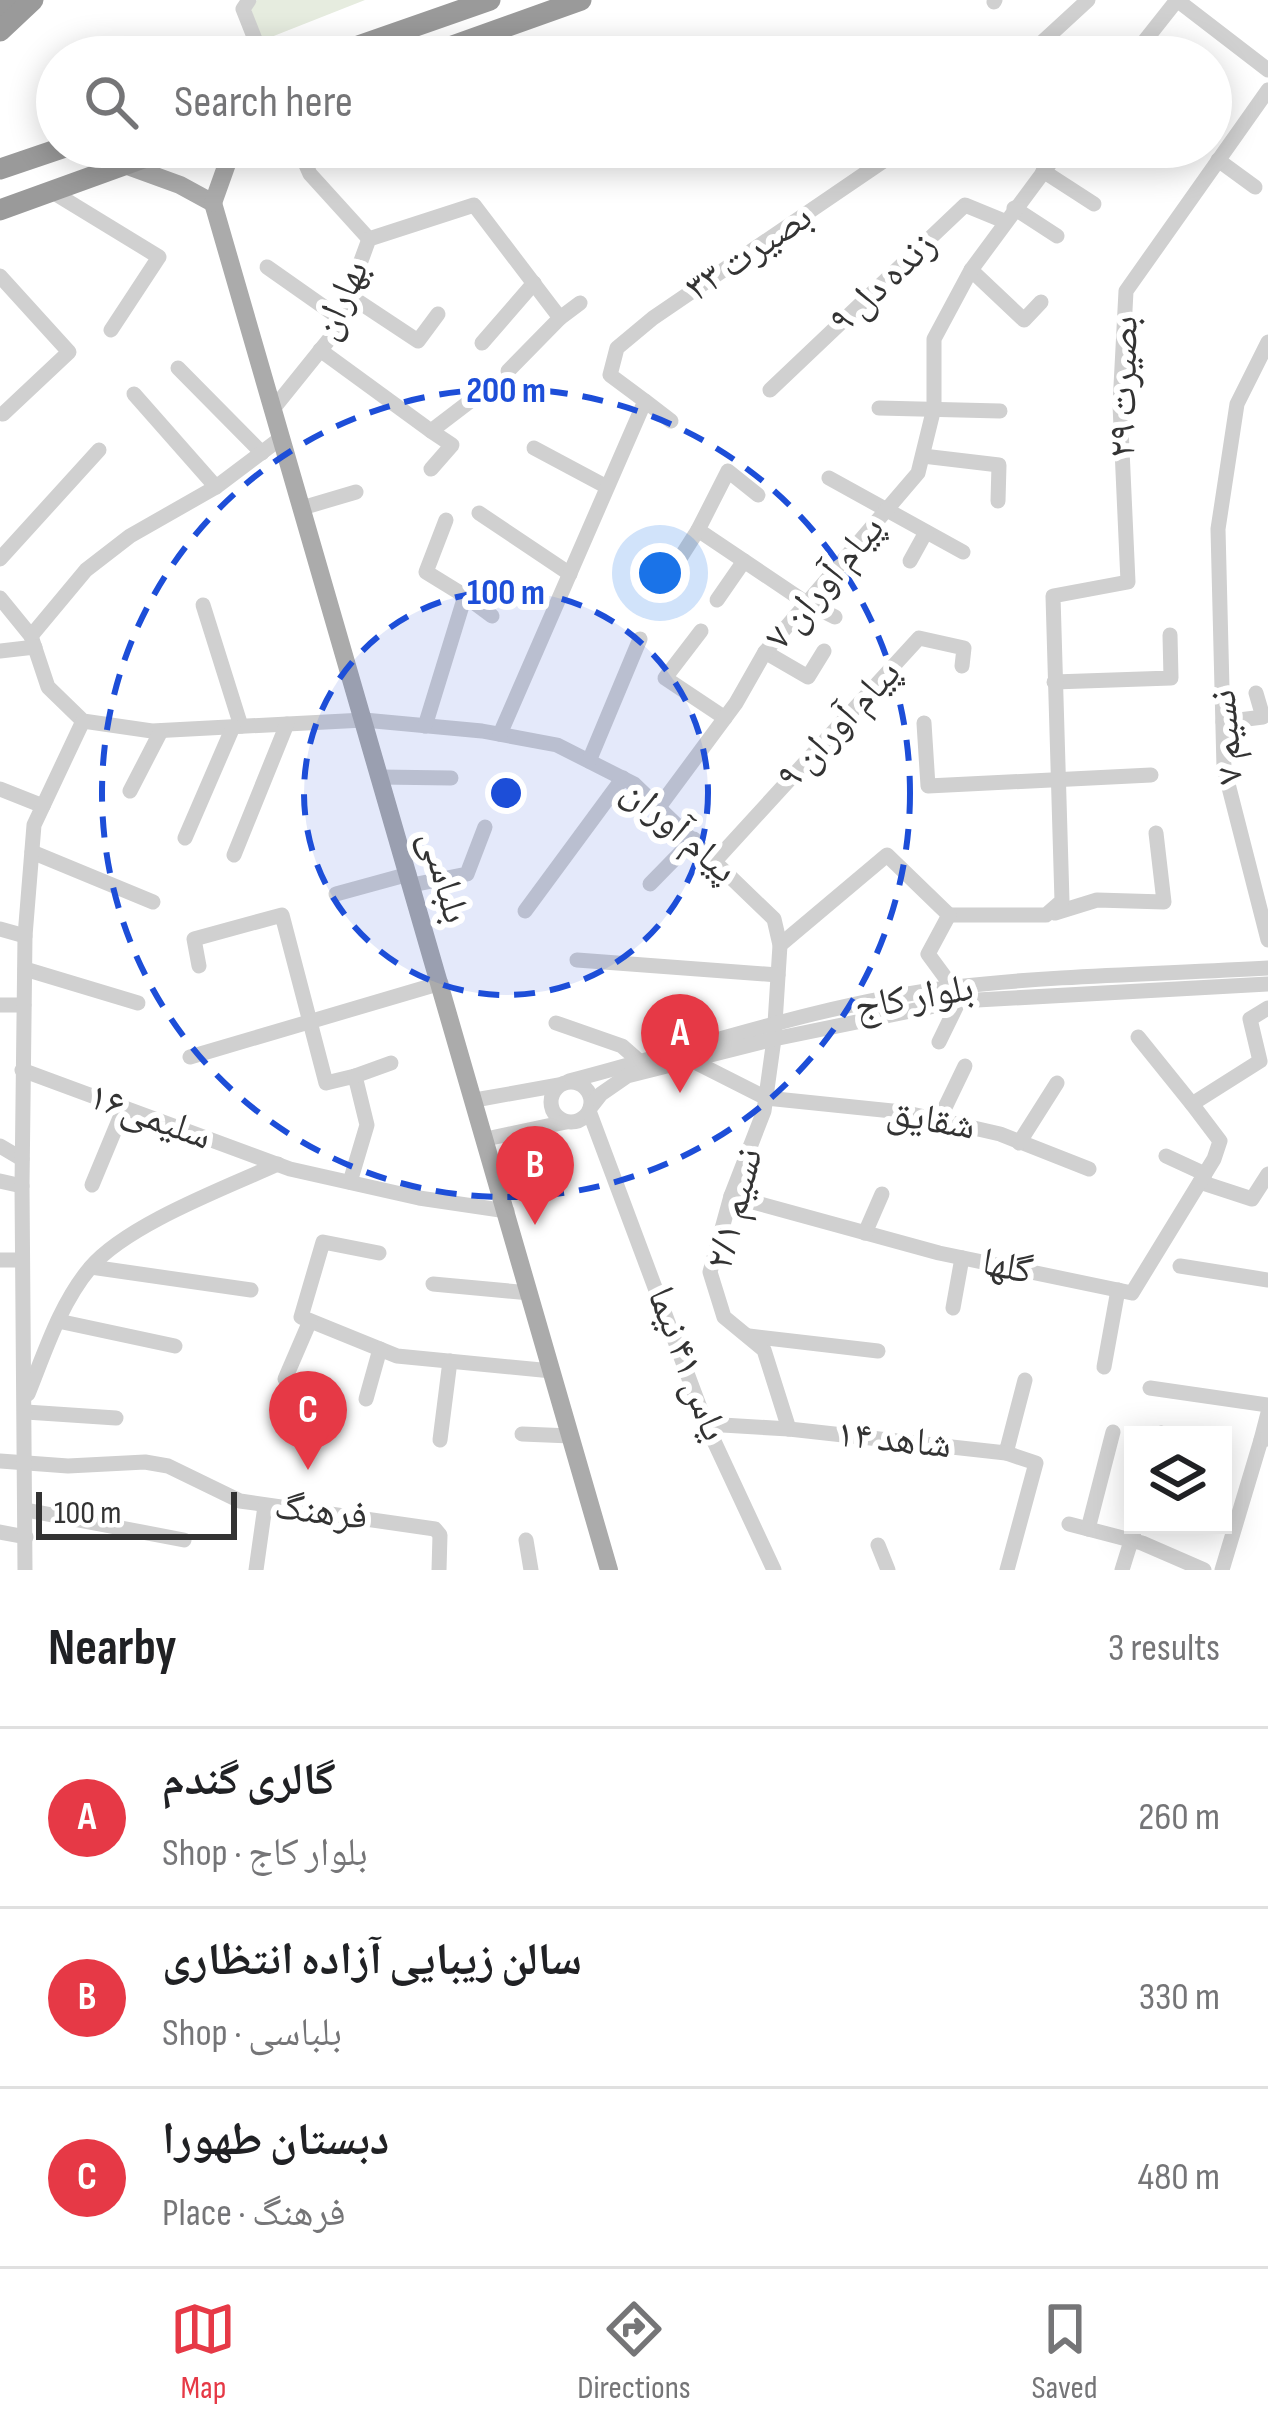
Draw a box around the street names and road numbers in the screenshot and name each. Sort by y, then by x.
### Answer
street label: بصیرت ۳۳ [677,194,821,312]
street label: زنده دل ۹ [820,222,946,344]
street label: بهاران [302,253,380,347]
street label: بصیرت ۲۹ [1099,315,1149,459]
street label: پیام آوران ۷ [755,506,896,660]
street label: پیام آوران ۹ [767,650,912,801]
street label: نسیم ۷ [1199,688,1255,786]
street label: پیام آوران [611,768,746,895]
street label: بلباسی [408,825,480,929]
street label: بلوار کاج [851,964,977,1032]
street label: سلیمی۱۶ [82,1073,218,1161]
street label: شقایق [883,1089,979,1151]
street label: نسیم ۲/۱ [696,1143,774,1275]
street label: گلها [977,1239,1037,1295]
street label: یاس ۴۱ نیما [636,1280,738,1448]
street label: شاهد ۱۴ [834,1411,954,1469]
street label: فرهنگ [272,1483,370,1541]

